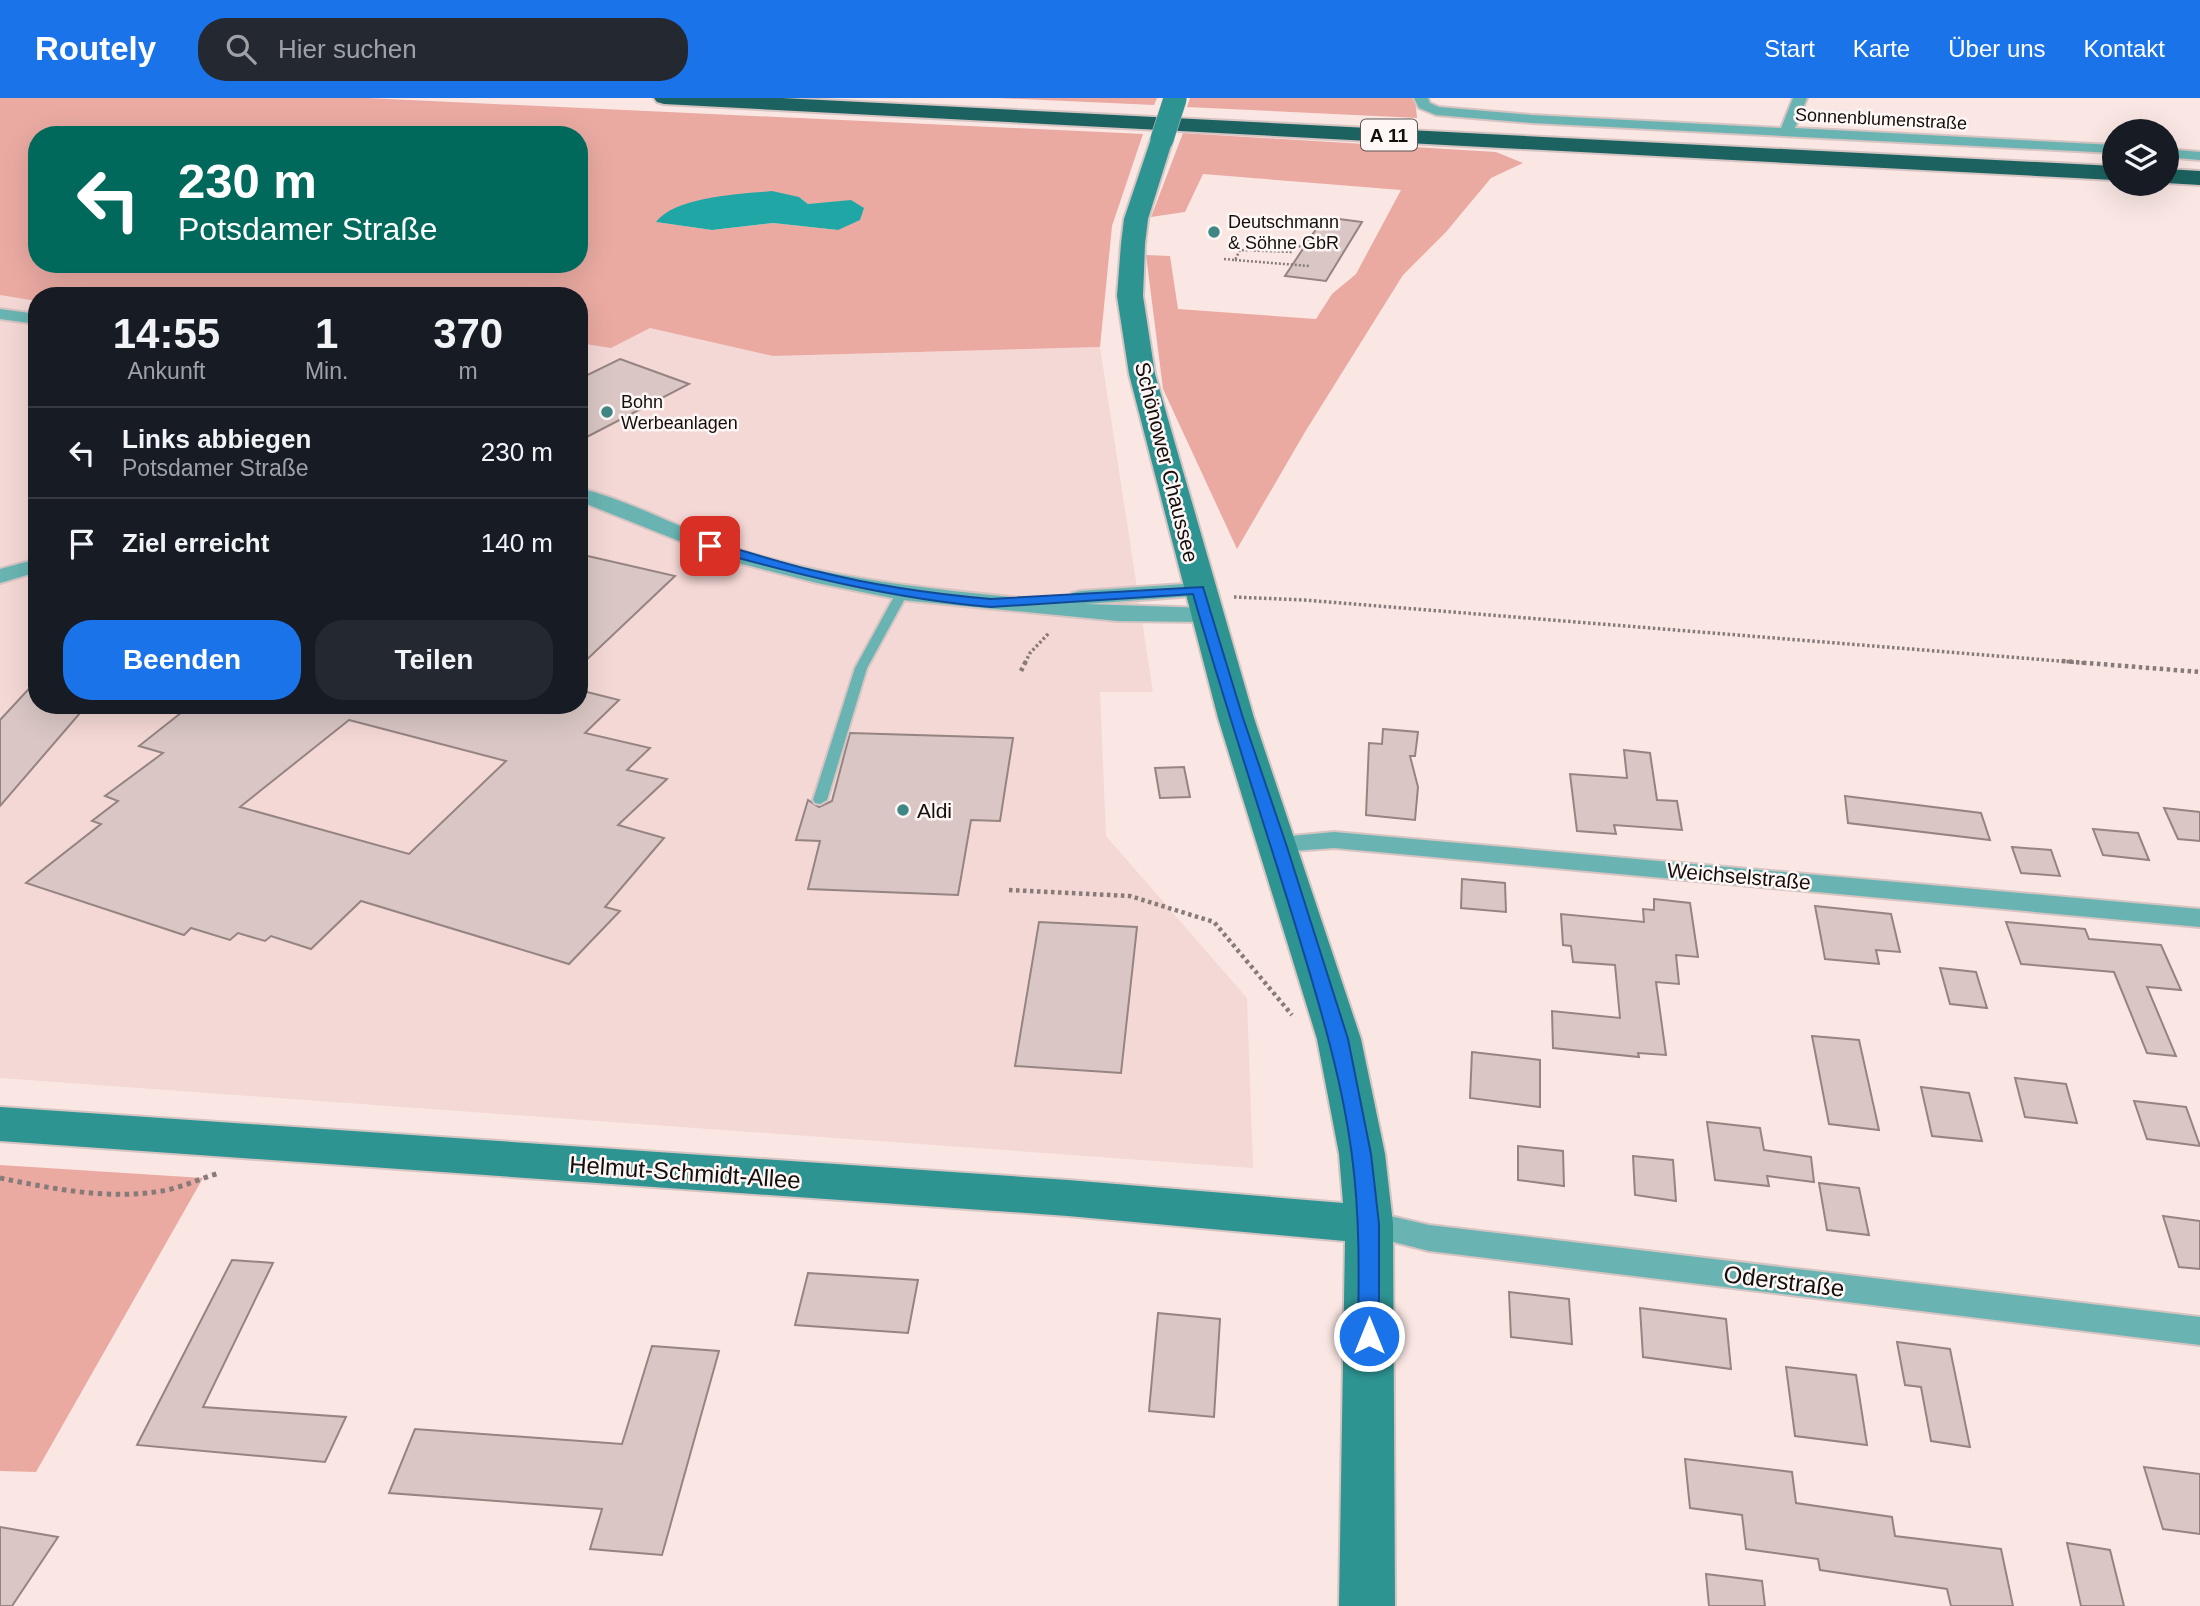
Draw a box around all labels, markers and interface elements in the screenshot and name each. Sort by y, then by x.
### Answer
search box [198,18,688,81]
text: Routely [35,30,156,67]
icon: search [222,30,260,68]
text: Hier suchen [278,34,417,64]
text: Start [1764,35,1815,62]
text: Karte [1853,35,1910,62]
text: Über uns [1948,35,2046,62]
text: Kontakt [2084,35,2165,62]
street label: Sonnenblumenstraße [1795,105,1967,133]
map controls [2102,119,2179,196]
button: layers [2102,119,2179,196]
road number: A 11 [1361,120,1417,150]
icon: left [63,154,154,245]
text: 230 m [178,154,317,208]
text: Potsdamer Straße [178,211,438,247]
place label: Deutschmann & Söhne GbR [1228,212,1339,253]
marker: Deutschmann & Söhne GbR [1206,224,1222,240]
text: 14:55 [113,310,220,357]
text: 1 [315,310,338,357]
text: 370 [433,310,503,357]
text: Ankunft [127,358,205,384]
text: Min. [305,358,348,384]
text: m [459,358,478,384]
street label: Schönower Chaussee [1131,360,1203,564]
place label: Bohn Werbeanlagen [621,392,738,433]
marker: Bohn Werbeanlagen [599,404,615,420]
text: Links abbiegen [122,424,311,454]
icon: left [63,434,101,472]
text: 230 m [481,437,553,467]
text: Potsdamer Straße [122,455,309,481]
pin [680,516,740,576]
icon: arrive [63,525,101,563]
icon: arrive [691,527,729,565]
text: Ziel erreicht [122,528,269,558]
text: 140 m [481,528,553,558]
button: Beenden [63,620,301,700]
button: Teilen [315,620,553,700]
place label: Aldi [917,799,952,822]
marker: Aldi [895,802,911,818]
street label: Weichselstraße [1666,858,1812,894]
street label: Helmut-Schmidt-Allee [568,1150,802,1194]
street label: Oderstraße [1722,1260,1846,1302]
position arrow [1332,1299,1406,1373]

